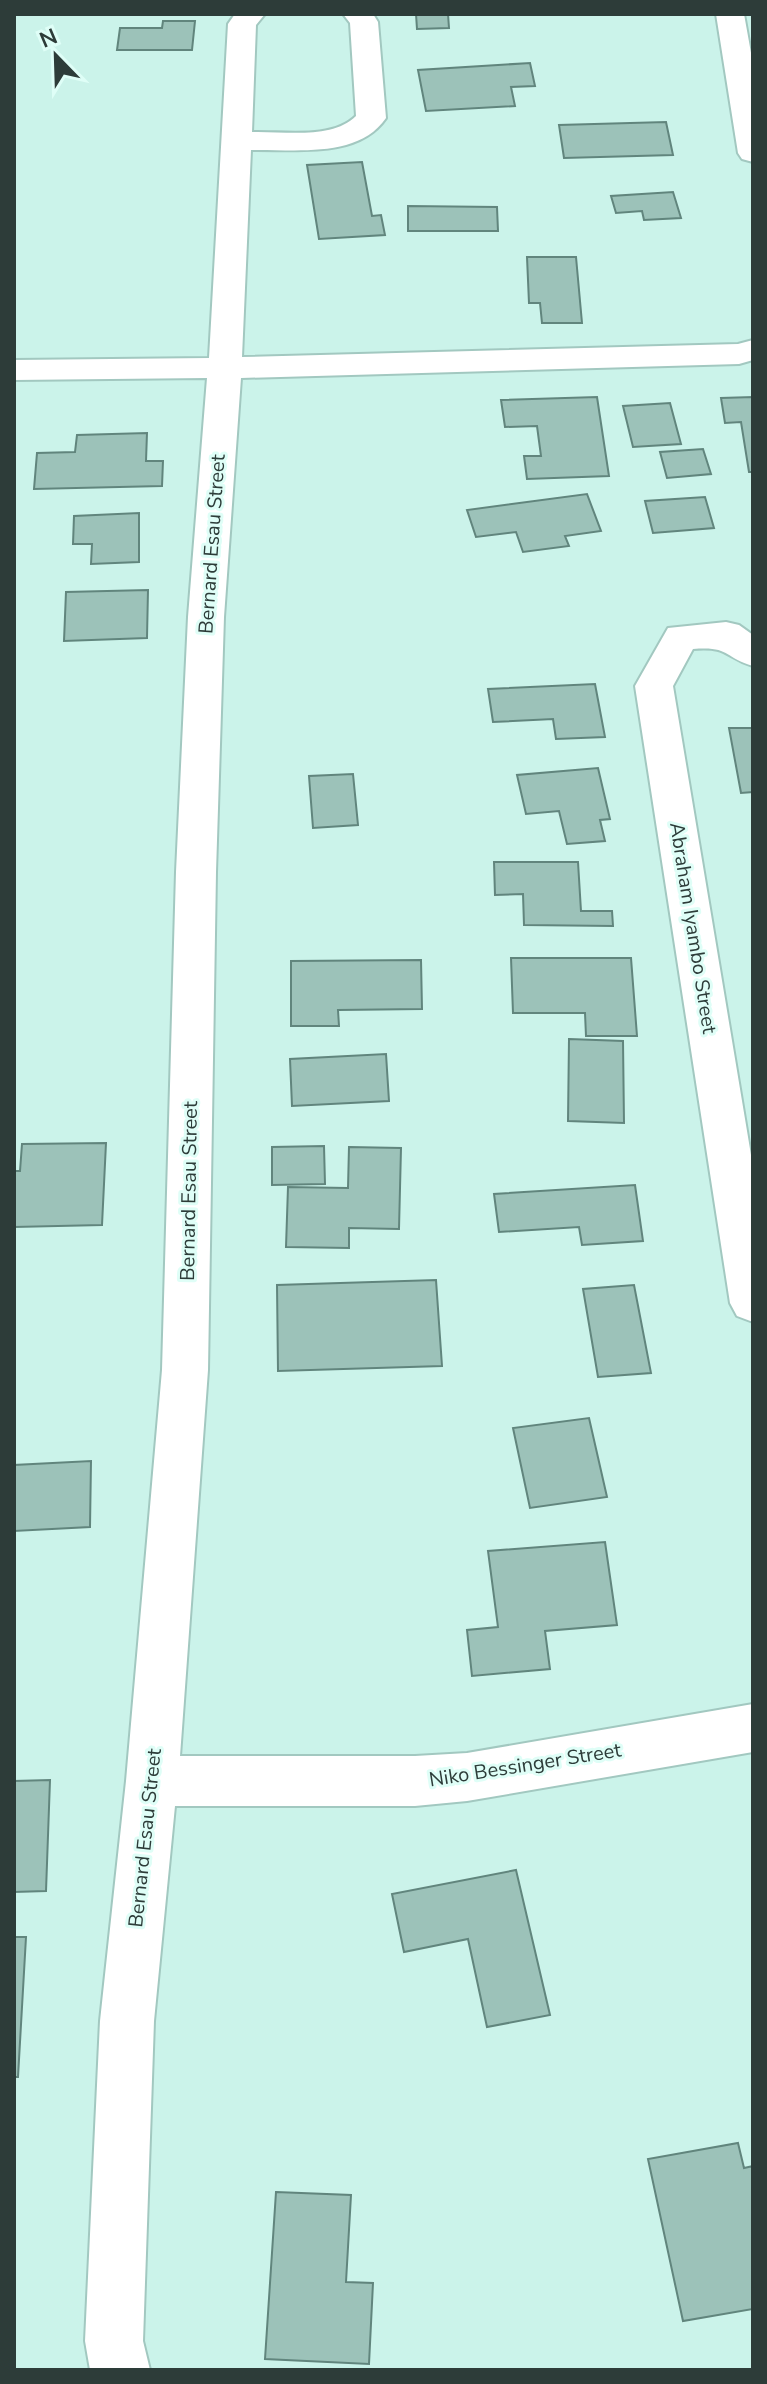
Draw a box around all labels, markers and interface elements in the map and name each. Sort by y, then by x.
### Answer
north arrow [16,16,96,96]
text: N [35,21,62,56]
street label: Bernard Esau Street [192,452,232,635]
street label: Abraham Iyambo Street [663,820,723,1037]
street label: Bernard Esau Street [174,1100,204,1281]
street label: Niko Bessinger Street [427,1736,624,1794]
street label: Bernard Esau Street [122,1746,168,1929]

